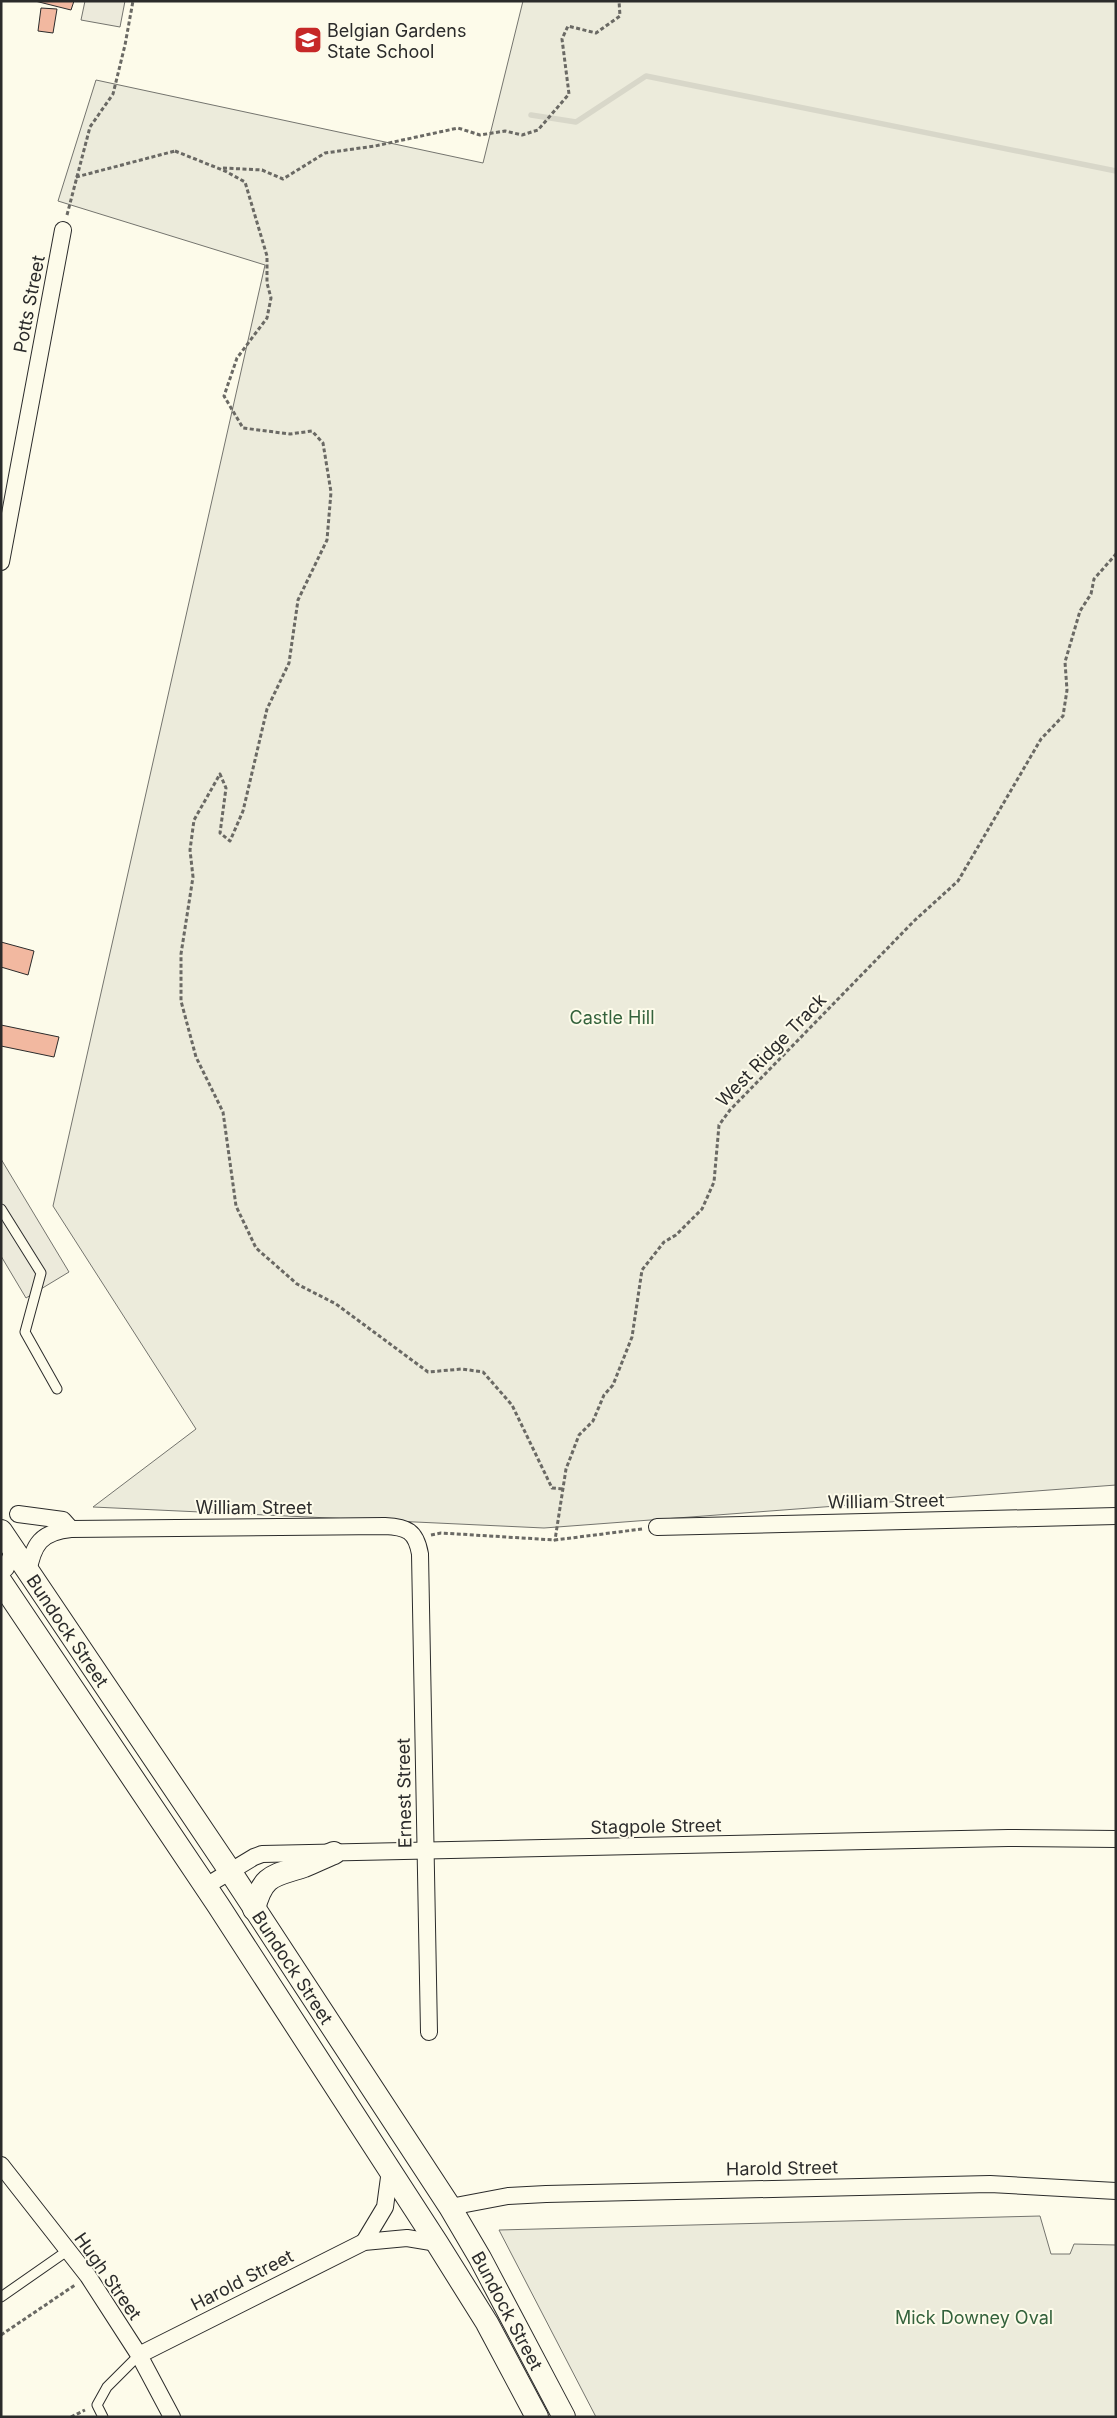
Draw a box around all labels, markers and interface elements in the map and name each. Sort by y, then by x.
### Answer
place label: Belgian Gardens State School [327,20,467,62]
school or university icon: Belgian Gardens State School [293,25,323,55]
street label: Potts Street [9,253,49,354]
street label: West Ridge Track [712,989,830,1111]
park label: Castle Hill [569,1007,655,1028]
street label: William Street [827,1489,945,1513]
street label: William Street [196,1497,313,1518]
street label: Bundock Street [23,1570,113,1691]
street label: Ernest Street [393,1738,415,1848]
street label: Stagpole Street [590,1814,722,1838]
street label: Bundock Street [248,1907,338,2028]
street label: Harold Street [726,2157,838,2179]
street label: Hugh Street [70,2228,146,2324]
street label: Harold Street [187,2245,297,2315]
street label: Bundock Street [468,2247,548,2373]
park label: Mick Downey Oval [895,2307,1053,2328]

